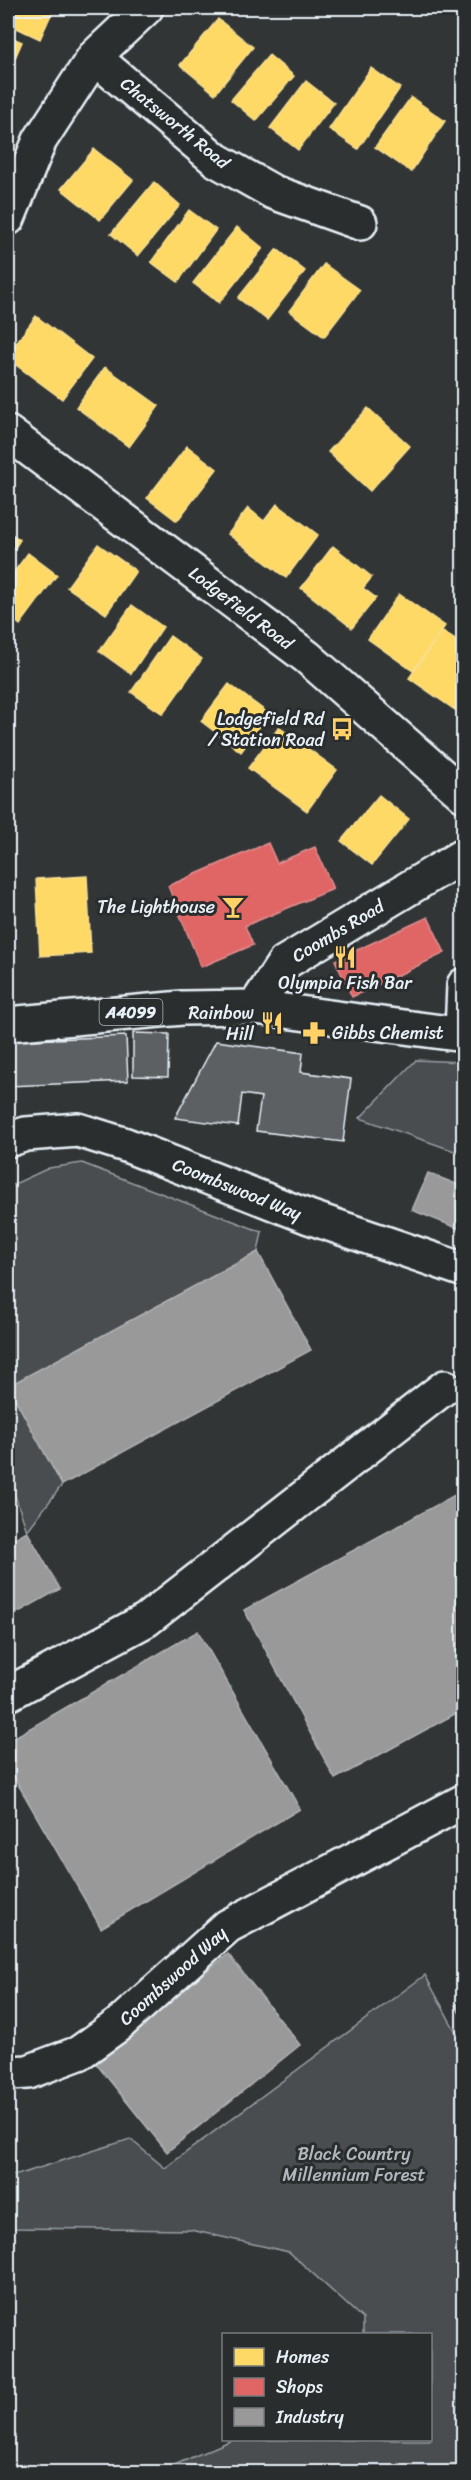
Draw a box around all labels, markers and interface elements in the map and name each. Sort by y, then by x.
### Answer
street label: Chatsworth Road [113,69,238,178]
street label: Lodgefield Road [181,558,302,659]
place label: Lodgefield Rd / Station Road [207,703,326,756]
bus stop icon: Lodgefield Rd / Station Road [329,716,355,742]
street label: Coombs Road [285,890,392,971]
place label: The Lighthouse [97,891,215,923]
bar icon: The Lighthouse [220,894,246,920]
restaurant icon: Olympia Fish Bar [332,944,358,970]
place label: Olympia Fish Bar [278,967,413,999]
place label: Rainbow Hill [188,997,255,1050]
road number: A4099 [100,999,162,1025]
restaurant icon: Rainbow Hill [259,1010,285,1036]
place label: Gibbs Chemist [332,1017,444,1049]
pharmacy icon: Gibbs Chemist [301,1020,327,1046]
street label: Coombswood Way [167,1148,307,1230]
street label: Coombswood Way [111,1918,235,2034]
park label: Black Country Millennium Forest [283,2138,426,2191]
legend [222,2333,432,2441]
text: Homes [276,2341,330,2373]
text: Shops [276,2371,323,2403]
text: Industry [275,2401,345,2433]

